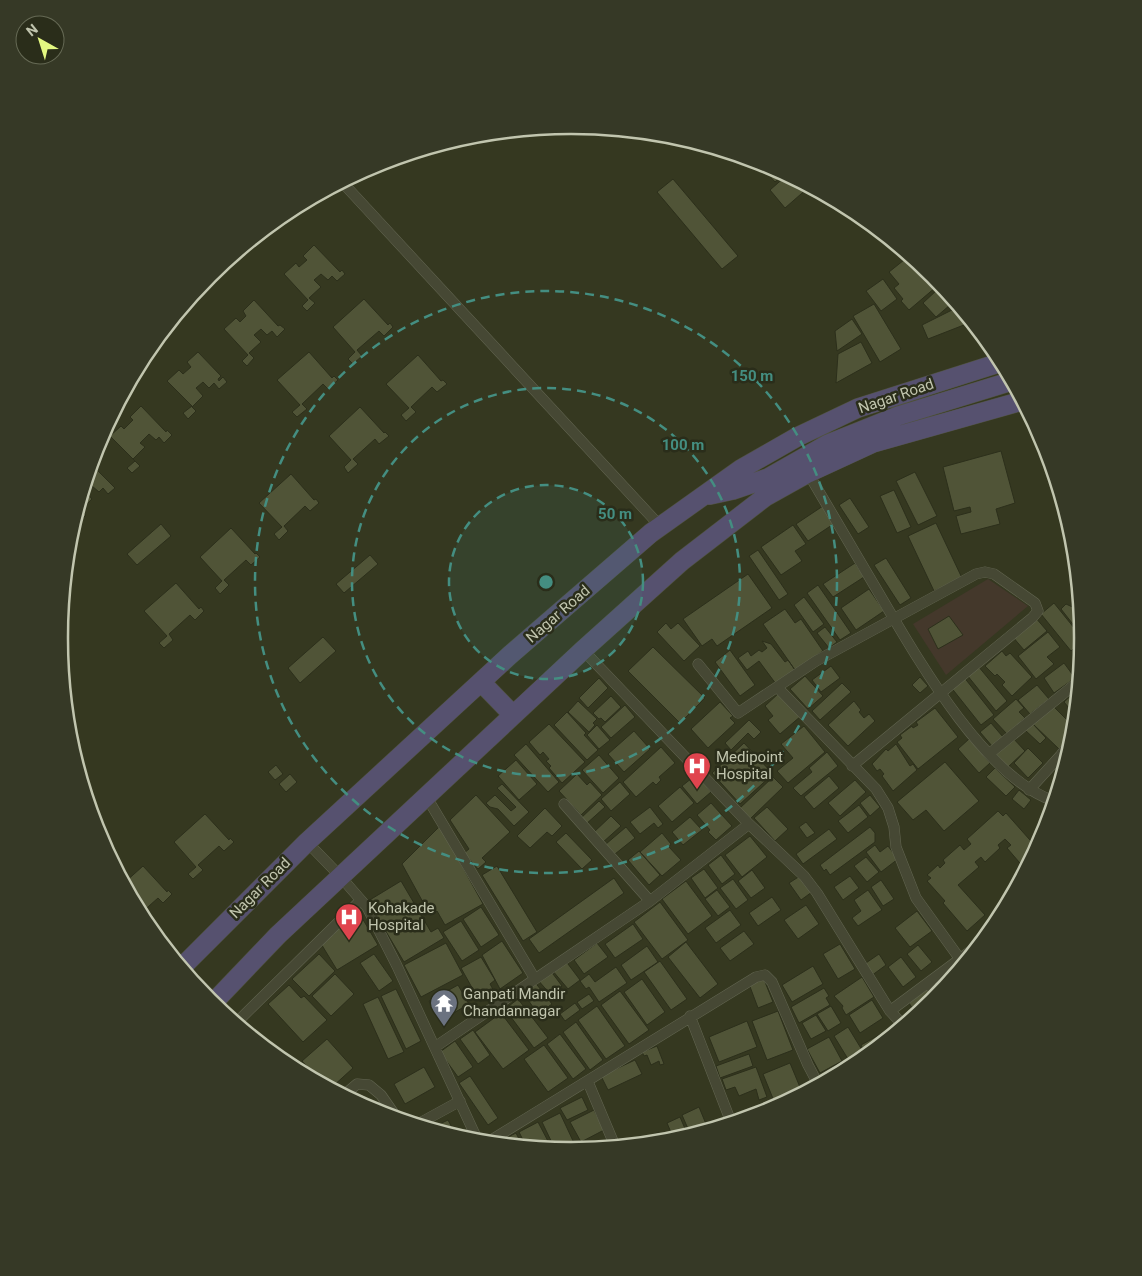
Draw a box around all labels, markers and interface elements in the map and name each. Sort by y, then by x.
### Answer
north arrow [15,15,65,65]
text: N [23,21,41,39]
text: 150 m [731,367,773,385]
street label: Nagar Road [856,375,936,417]
text: 100 m [662,436,704,454]
text: 50 m [598,505,632,523]
centre of rings [537,573,555,591]
street label: Nagar Road [522,581,594,647]
place label: Medipoint Hospital [716,748,783,783]
hospital icon: Medipoint Hospital [682,751,712,790]
street label: Nagar Road [226,854,294,922]
place label: Kohakade Hospital [368,899,434,934]
hospital icon: Kohakade Hospital [334,902,364,941]
place label: Ganpati Mandir Chandannagar [463,985,565,1020]
temple icon: Ganpati Mandir Chandannagar [429,988,459,1027]

